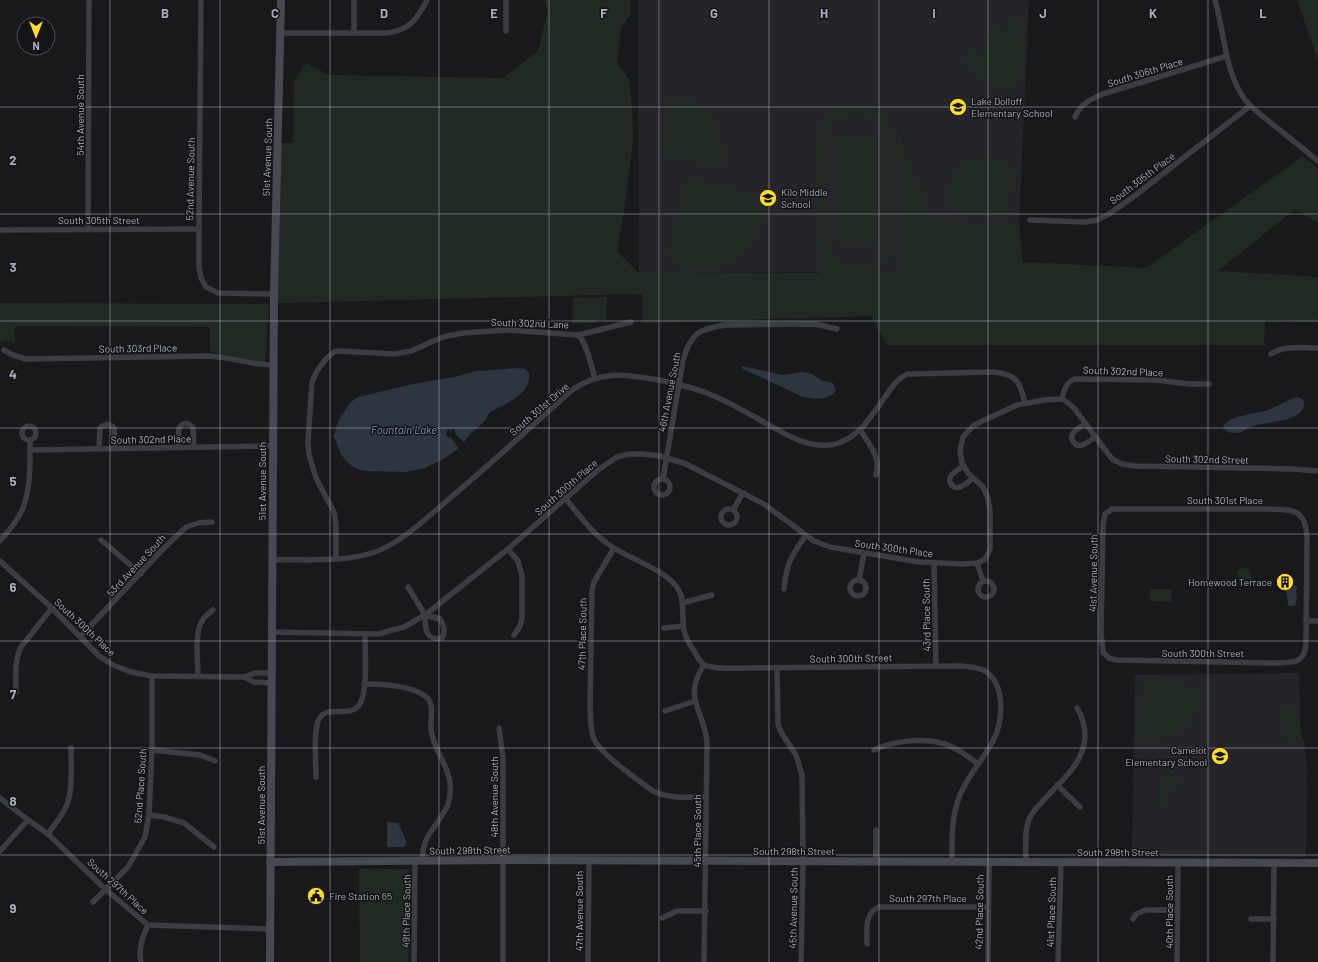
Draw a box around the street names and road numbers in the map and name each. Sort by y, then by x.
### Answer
street label: South 306th Place [1106,55,1184,89]
street label: 54th Avenue South [74,74,86,156]
street label: 51st Avenue South [260,118,274,196]
street label: 52nd Avenue South [183,138,197,220]
street label: South 305th Place [1107,150,1177,206]
street label: South 305th Street [58,214,140,226]
street label: South 302nd Lane [491,316,569,330]
street label: South 303rd Place [99,341,177,355]
street label: 46th Avenue South [655,351,683,433]
street label: South 302nd Place [1083,364,1163,378]
street label: South 301st Drive [507,380,571,438]
street label: South 302nd Place [111,432,191,446]
street label: 51st Avenue South [256,442,268,520]
street label: South 302nd Street [1165,452,1249,466]
street label: South 300th Place [532,457,600,517]
street label: South 301st Place [1187,494,1263,506]
street label: 53rd Avenue South [104,531,168,599]
street label: 41st Avenue South [1086,534,1100,612]
street label: South 300th Place [854,537,934,559]
street label: 43rd Place South [919,578,933,652]
street label: South 300th Place [52,596,118,658]
street label: 47th Place South [575,598,589,670]
street label: South 300th Street [1162,647,1245,659]
street label: South 300th Street [810,651,893,665]
street label: 52nd Place South [131,748,149,824]
street label: 48th Avenue South [488,756,500,838]
street label: 51st Avenue South [255,766,267,844]
street label: 45th Place South [691,794,703,868]
street label: South 298th Street [429,843,511,857]
street label: South 298th Street [753,845,835,857]
street label: South 298th Street [1077,846,1159,858]
street label: South 297th Place [85,855,151,917]
street label: 45th Avenue South [786,867,800,949]
street label: 47th Avenue South [573,871,585,951]
street label: 49th Place South [399,874,413,948]
street label: 42nd Place South [972,874,986,950]
street label: 40th Place South [1163,875,1175,949]
street label: 41st Place South [1044,877,1058,947]
street label: South 297th Place [889,892,967,904]

